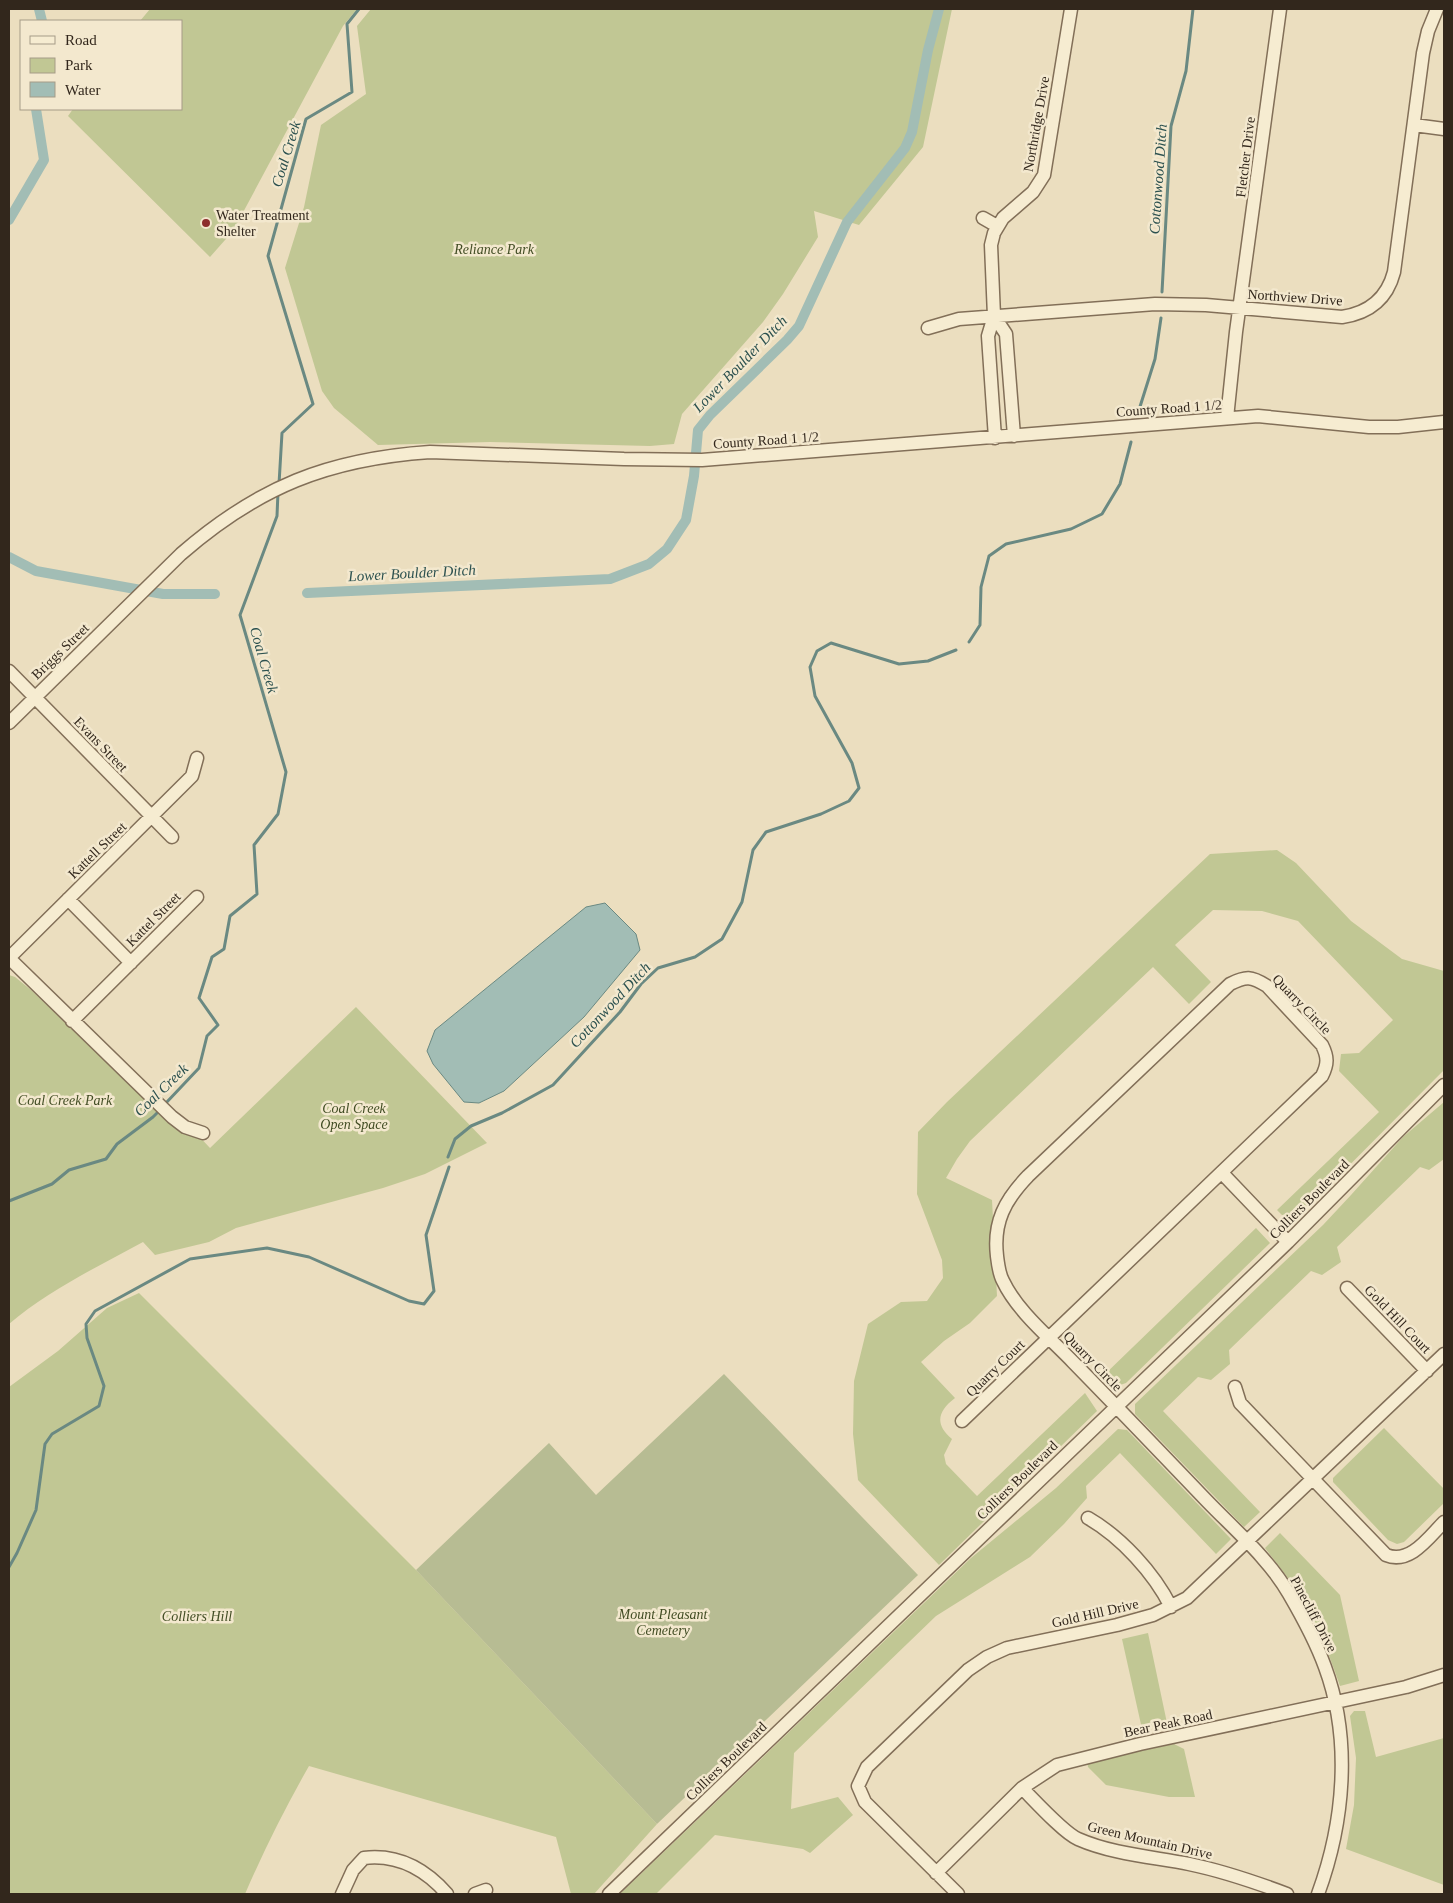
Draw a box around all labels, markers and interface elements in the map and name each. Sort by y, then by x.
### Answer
legend [20,20,182,110]
text: Road [65,32,97,48]
text: Park [65,57,93,73]
street label: Northridge Drive [1021,75,1052,173]
text: Water [65,82,100,98]
street label: Fletcher Drive [1233,116,1258,198]
water label: Coal Creek [268,119,304,189]
water label: Cottonwood Ditch [1146,123,1170,235]
place label: Water Treatment Shelter [216,208,309,239]
marker: Water Treatment Shelter [200,217,212,229]
park label: Reliance Park [453,242,535,257]
street label: Northview Drive [1247,287,1343,308]
water label: Lower Boulder Ditch [689,313,790,416]
street label: County Road 1 1/2 [1116,397,1223,420]
street label: County Road 1 1/2 [713,429,820,452]
water label: Lower Boulder Ditch [347,562,476,584]
street label: Briggs Street [29,620,92,682]
water label: Coal Creek [247,625,281,695]
street label: Evans Street [71,714,131,775]
street label: Kattell Street [65,819,129,882]
street label: Kattel Street [123,889,184,950]
water label: Cottonwood Ditch [566,959,654,1051]
street label: Quarry Circle [1269,971,1334,1037]
water label: Coal Creek [131,1060,191,1119]
park label: Coal Creek Park [18,1093,113,1108]
park label: Coal Creek Open Space [320,1101,388,1132]
street label: Colliers Boulevard [1267,1157,1352,1242]
street label: Gold Hill Court [1361,1282,1434,1357]
street label: Quarry Circle [1060,1328,1125,1394]
street label: Quarry Court [963,1337,1028,1400]
street label: Colliers Boulevard [974,1438,1061,1523]
street label: Pinecliff Drive [1287,1574,1340,1655]
street label: Gold Hill Drive [1050,1596,1140,1631]
park label: Mount Pleasant Cemetery [617,1607,709,1638]
park label: Colliers Hill [162,1609,232,1624]
street label: Bear Peak Road [1122,1707,1214,1740]
street label: Colliers Boulevard [683,1719,770,1804]
street label: Green Mountain Drive [1086,1819,1214,1862]

